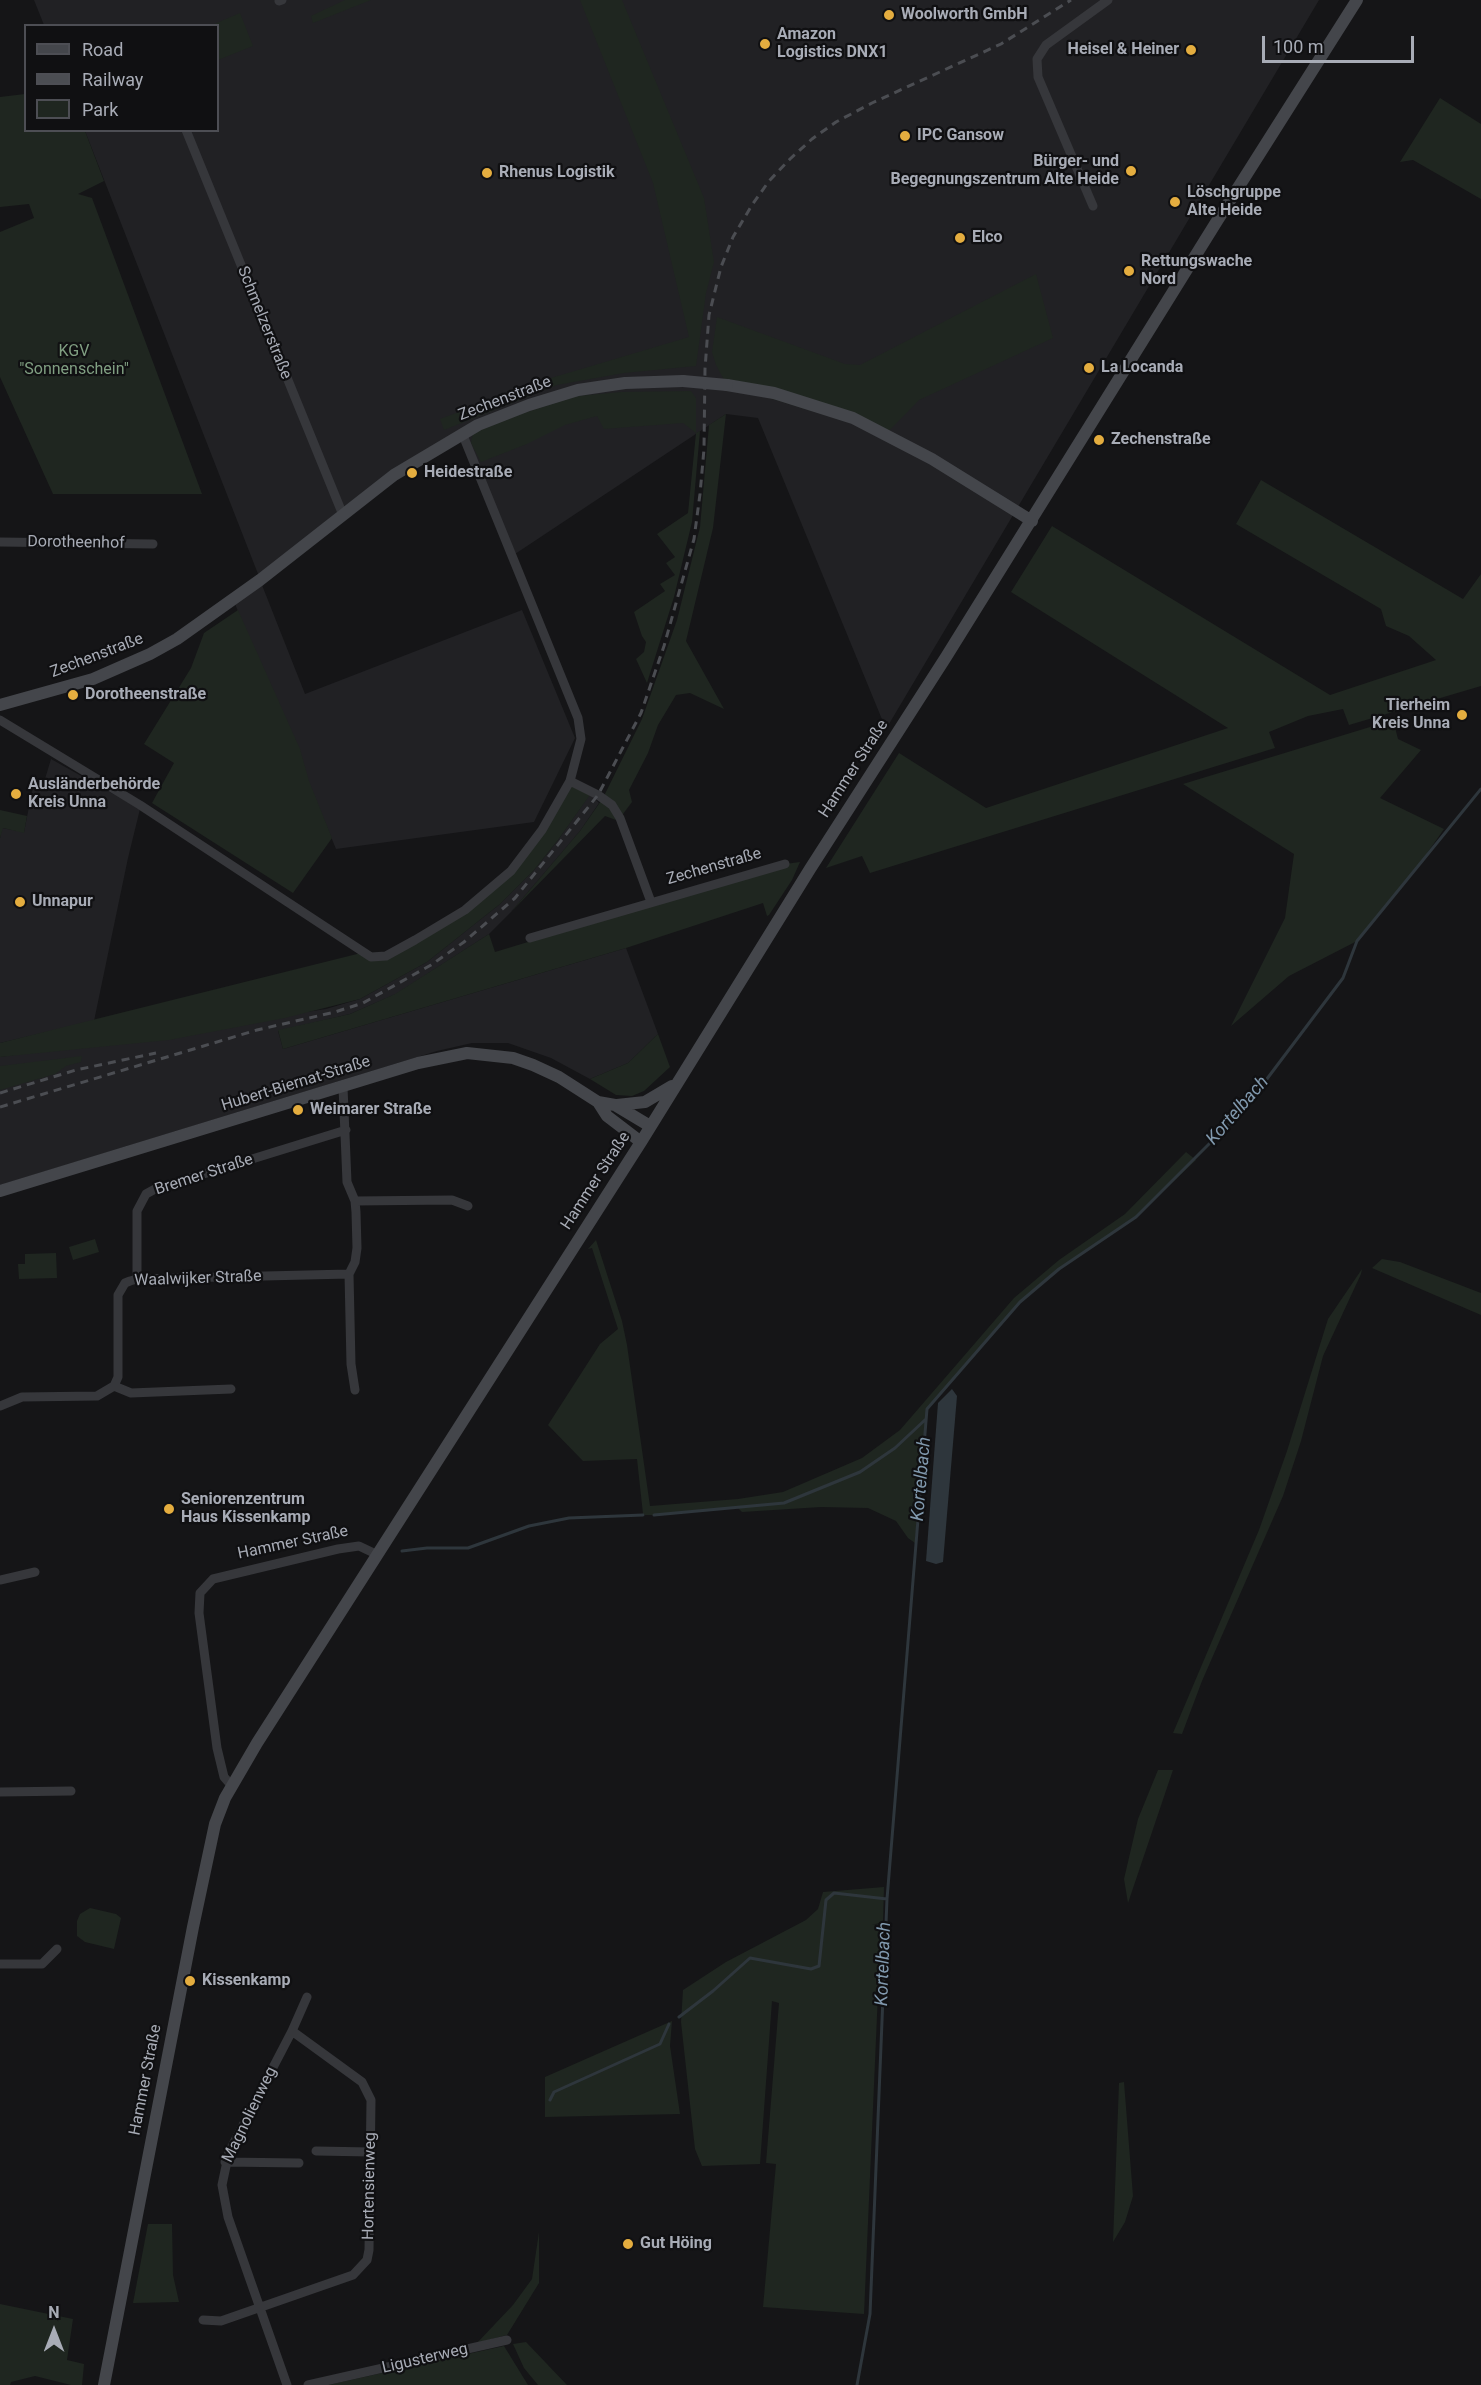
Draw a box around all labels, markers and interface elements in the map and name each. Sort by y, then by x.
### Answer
place label: Woolworth GmbH [901,5,1028,25]
marker: Woolworth GmbH [882,8,896,22]
legend [24,24,219,132]
scale bar [1265,24,1416,62]
place label: Amazon Logistics DNX1 [777,25,888,63]
text: 100 m [1273,36,1324,57]
marker: Amazon Logistics DNX1 [758,37,772,51]
text: Road [82,39,123,60]
place label: Heisel & Heiner [1068,40,1179,60]
marker: Heisel & Heiner [1184,43,1198,57]
text: Railway [82,69,143,90]
text: Park [82,99,118,120]
place label: IPC Gansow [917,126,1004,146]
marker: IPC Gansow [898,129,912,143]
place label: Bürger- und Begegnungszentrum Alte Heide [890,152,1119,190]
place label: Rhenus Logistik [499,163,614,183]
marker: Bürger- und Begegnungszentrum Alte Heide [1124,164,1138,178]
marker: Rhenus Logistik [480,166,494,180]
place label: Löschgruppe Alte Heide [1187,183,1281,221]
marker: Löschgruppe Alte Heide [1168,195,1182,209]
place label: Elco [972,228,1003,248]
marker: Elco [953,231,967,245]
place label: Rettungswache Nord [1141,252,1252,290]
street label: Schmelzerstraße [233,264,295,382]
marker: Rettungswache Nord [1122,264,1136,278]
park label: KGV "Sonnenschein" [19,342,129,380]
place label: La Locanda [1101,358,1183,378]
marker: La Locanda [1082,361,1096,375]
street label: Zechenstraße [456,373,554,425]
place label: Zechenstraße [1111,430,1211,450]
marker: Zechenstraße [1092,433,1106,447]
place label: Heidestraße [424,463,512,483]
marker: Heidestraße [405,466,419,480]
street label: Dorotheenhof [27,533,125,553]
street label: Zechenstraße [48,630,146,682]
place label: Dorotheenstraße [85,685,206,705]
marker: Dorotheenstraße [66,688,80,702]
place label: Tierheim Kreis Unna [1372,696,1450,734]
marker: Tierheim Kreis Unna [1455,708,1469,722]
street label: Hammer Straße [815,717,893,821]
place label: Ausländerbehörde Kreis Unna [28,775,160,813]
marker: Ausländerbehörde Kreis Unna [9,787,23,801]
street label: Zechenstraße [664,844,764,890]
place label: Unnapur [32,892,93,912]
marker: Unnapur [13,895,27,909]
street label: Hubert-Biernat-Straße [219,1052,373,1116]
water label: Kortelbach [1202,1072,1274,1150]
place label: Weimarer Straße [310,1100,431,1120]
marker: Weimarer Straße [291,1103,305,1117]
street label: Hammer Straße [557,1129,635,1233]
street label: Bremer Straße [152,1150,256,1200]
street label: Waalwijker Straße [134,1267,262,1291]
water label: Kortelbach [908,1436,936,1522]
place label: Seniorenzentrum Haus Kissenkamp [181,1490,310,1528]
marker: Seniorenzentrum Haus Kissenkamp [162,1502,176,1516]
street label: Hammer Straße [236,1522,350,1564]
water label: Kortelbach [872,1921,896,2007]
place label: Kissenkamp [202,1971,290,1991]
marker: Kissenkamp [183,1974,197,1988]
street label: Hammer Straße [126,2023,166,2137]
street label: Magnolienweg [219,2064,281,2166]
street label: Hortensienweg [359,2132,381,2240]
place label: Gut Höing [640,2234,712,2254]
marker: Gut Höing [621,2237,635,2251]
north arrow [24,2301,84,2361]
text: N [48,2303,60,2322]
street label: Ligusterweg [380,2340,470,2378]

